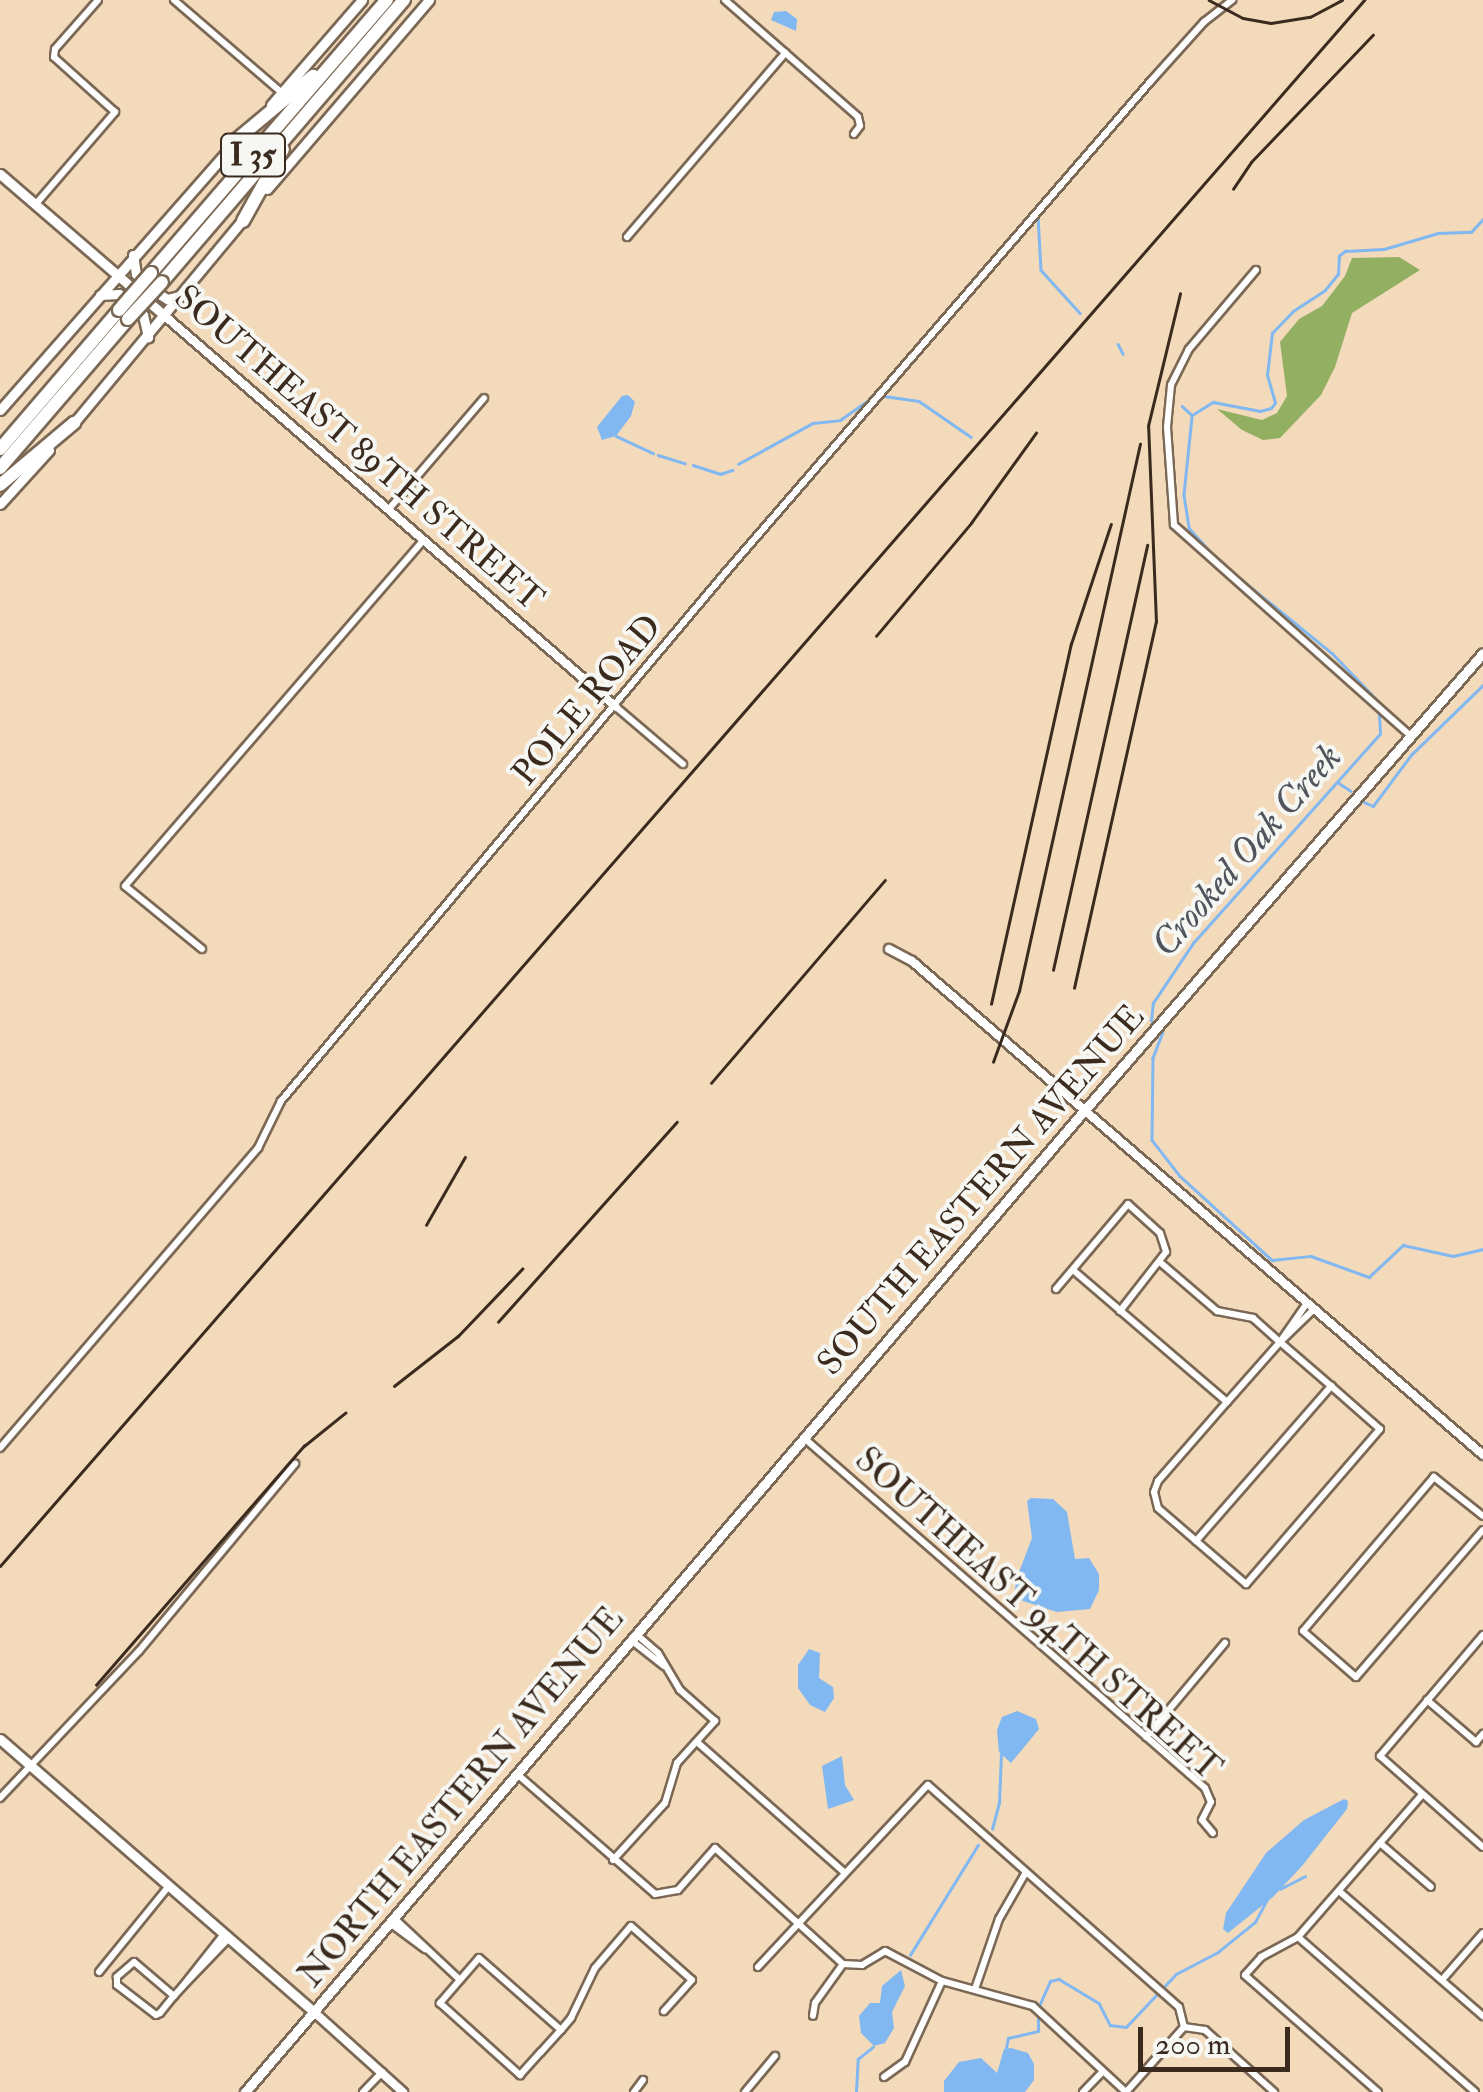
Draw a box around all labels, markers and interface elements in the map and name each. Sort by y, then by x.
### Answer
road number: I 35 [218,128,288,182]
street label: SOUTHEAST 89TH STREET [166,276,552,620]
street label: POLE ROAD [504,606,670,794]
water label: Crooked Oak Creek [1142,735,1352,967]
street label: SOUTH EASTERN AVENUE [809,996,1153,1384]
street label: SOUTHEAST 94TH STREET [846,1439,1230,1789]
street label: NORTH EASTERN AVENUE [290,1598,632,1996]
scale bar [1143,2007,1296,2069]
text: 200 m [1155,2026,1231,2063]

